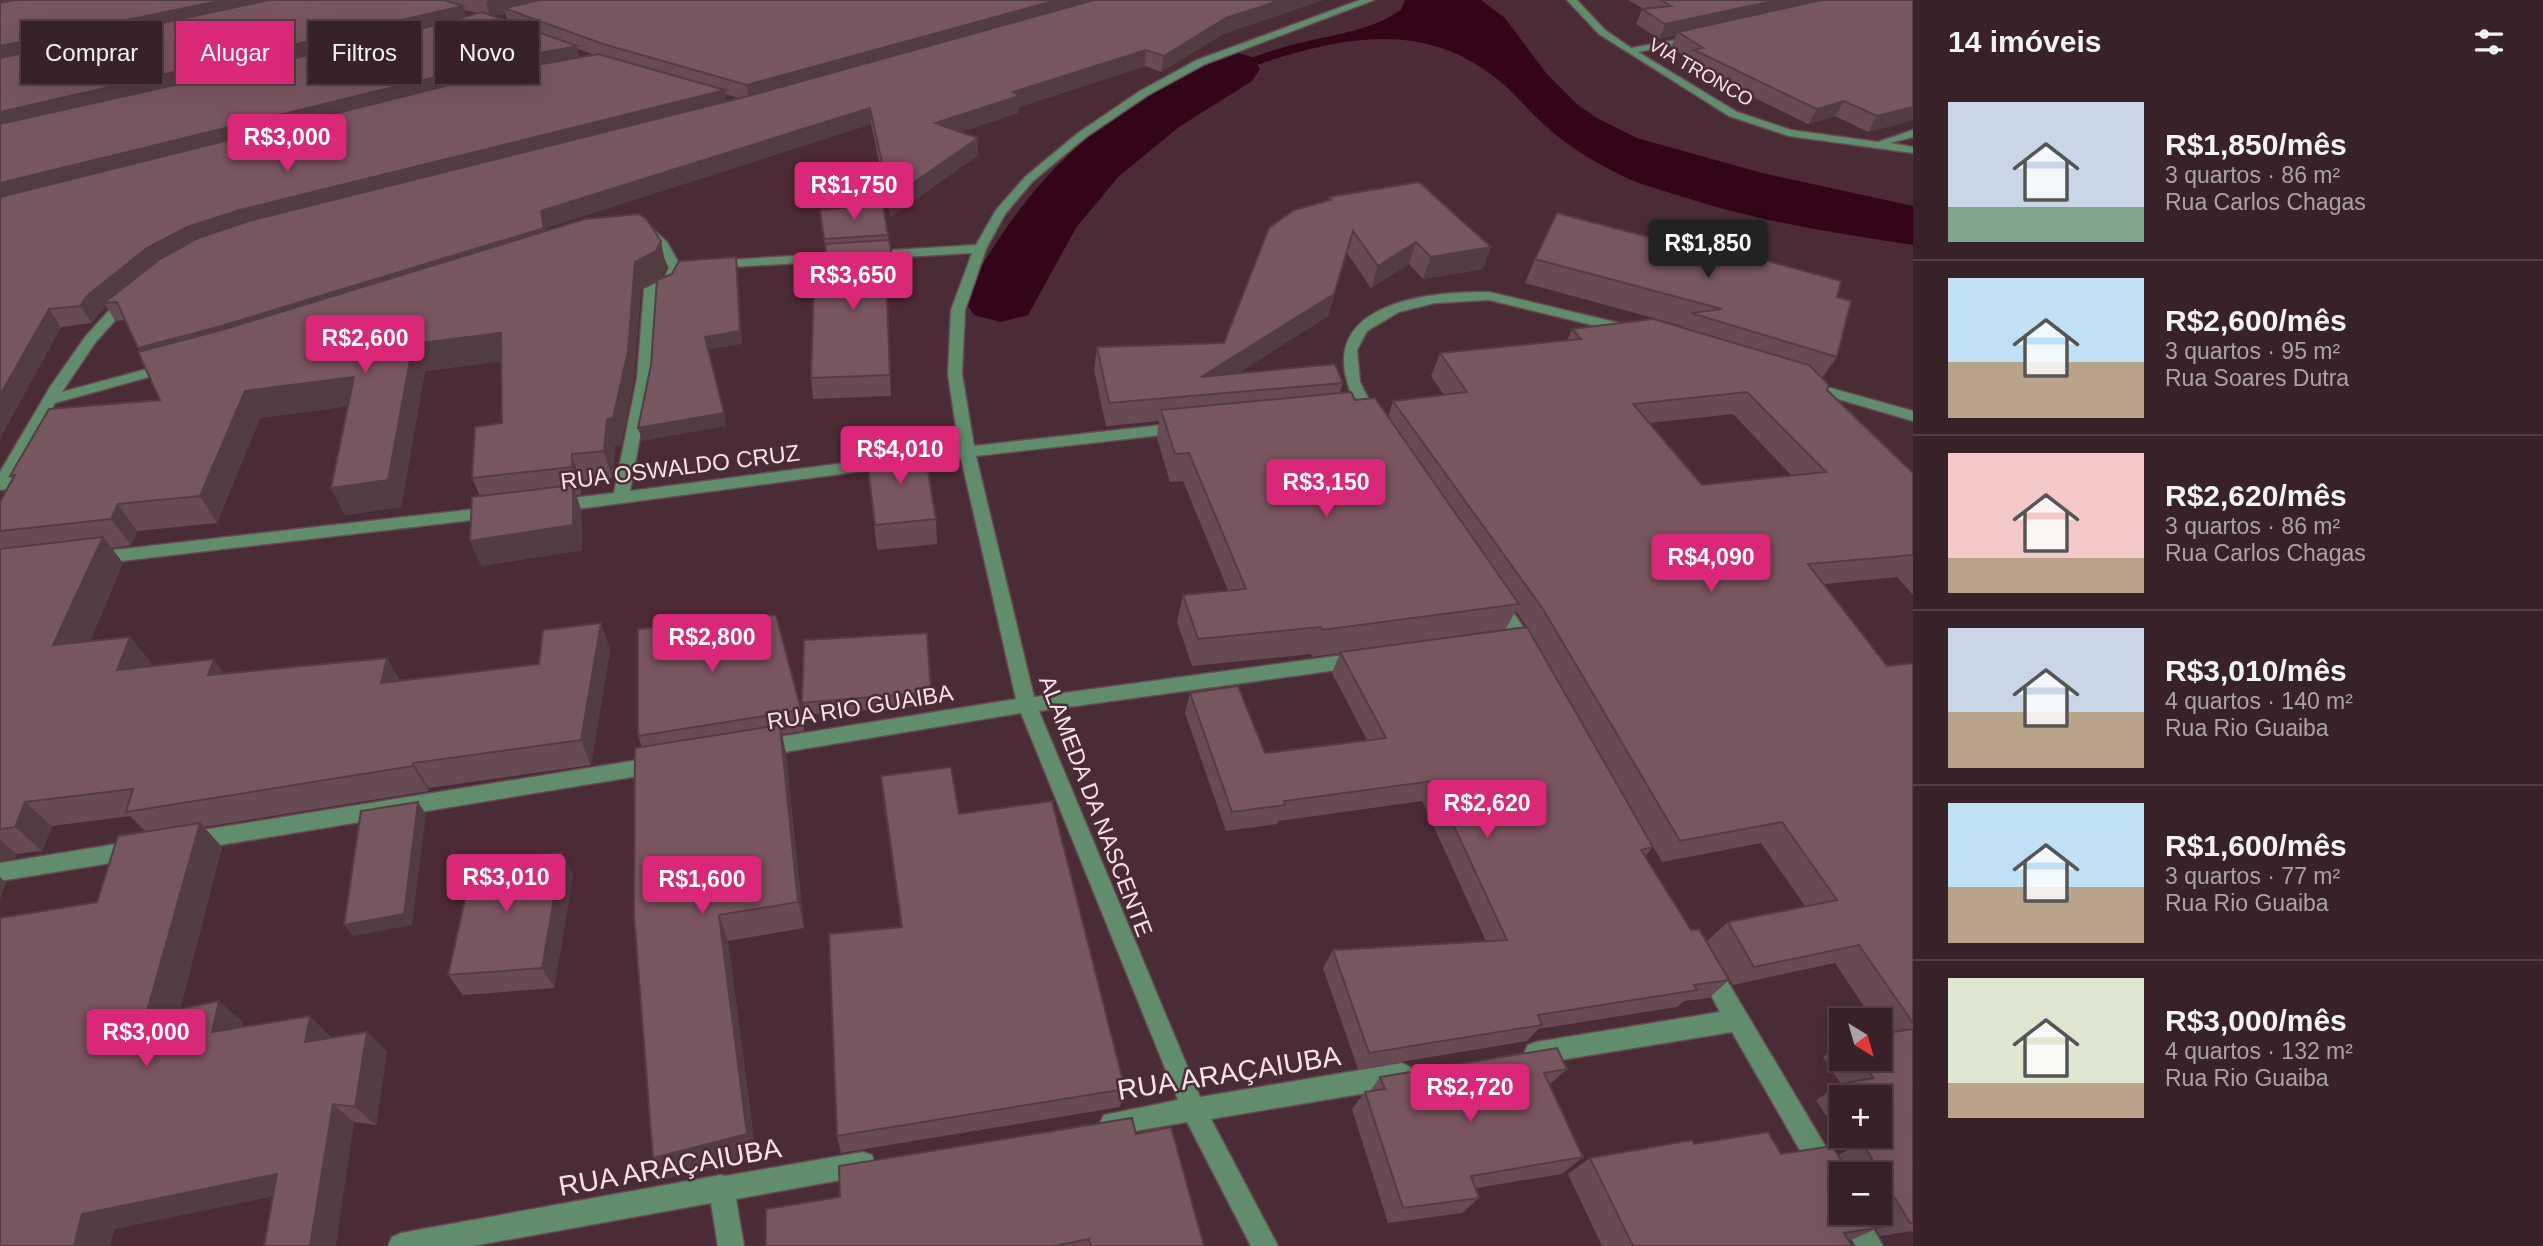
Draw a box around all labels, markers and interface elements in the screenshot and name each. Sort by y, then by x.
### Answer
chip: Comprar [21,21,162,84]
chip: Alugar [176,21,294,84]
chip: Filtros [308,21,421,84]
chip: Novo [435,21,539,84]
icon: filters [2470,23,2508,61]
text: 14 imóveis [1948,25,2101,58]
street label: VIA TRONCO [1645,34,1757,110]
pin: R$3,000 [222,114,352,174]
text: R$3,000 [244,124,330,150]
text: R$1,850/mês [2165,128,2347,161]
icon: home [2004,130,2088,214]
pin: R$1,750 [789,162,919,222]
text: 3 quartos · 86 m² [2165,162,2340,188]
text: R$1,750 [811,172,897,198]
text: Rua Carlos Chagas [2165,189,2366,215]
pin: R$1,850 [1643,220,1773,280]
text: R$1,850 [1665,230,1751,256]
pin: R$3,650 [788,252,918,312]
text: R$3,650 [810,262,896,288]
text: R$2,600/mês [2165,304,2347,337]
icon: home [2004,306,2088,390]
pin: R$2,600 [300,316,430,375]
text: R$2,600 [322,325,408,351]
text: 3 quartos · 95 m² [2165,338,2340,364]
text: Rua Soares Dutra [2165,365,2349,391]
pin: R$4,010 [835,426,965,486]
text: R$4,010 [857,436,943,462]
street label: RUA OSWALDO CRUZ [559,439,801,495]
pin: R$3,150 [1261,460,1391,519]
text: R$3,150 [1283,469,1369,495]
text: R$2,620/mês [2165,479,2347,512]
icon: home [2004,481,2088,565]
text: 3 quartos · 86 m² [2165,513,2340,539]
pin: R$4,090 [1646,534,1776,594]
text: Rua Carlos Chagas [2165,540,2366,566]
text: R$4,090 [1668,544,1754,570]
pin: R$2,800 [647,614,777,674]
text: R$2,800 [669,624,755,650]
text: R$3,010/mês [2165,654,2347,687]
icon: home [2004,656,2088,740]
street label: ALAMEDA DA NASCENTE [1034,672,1158,940]
street label: RUA RIO GUAIBA [765,679,955,735]
text: 4 quartos · 140 m² [2165,688,2353,714]
text: Rua Rio Guaiba [2165,715,2329,741]
pin: R$2,620 [1422,780,1552,840]
text: R$2,620 [1444,790,1530,816]
text: R$1,600/mês [2165,829,2347,862]
icon: home [2004,831,2088,915]
pin: R$3,010 [441,855,571,914]
pin: R$1,600 [637,856,767,916]
text: 3 quartos · 77 m² [2165,863,2340,889]
text: R$3,010 [463,864,549,890]
text: R$1,600 [659,866,745,892]
text: Rua Rio Guaiba [2165,890,2329,916]
text: R$3,000/mês [2165,1004,2347,1037]
icon: home [2004,1006,2088,1090]
north arrow [1829,1008,1892,1071]
map controls [1829,1008,1892,1225]
pin: R$3,000 [81,1010,211,1069]
text: R$3,000 [103,1019,189,1045]
text: 4 quartos · 132 m² [2165,1038,2353,1064]
street label: RUA ARAÇAIUBA [1115,1040,1343,1106]
pin: R$2,720 [1405,1064,1535,1124]
text: Rua Rio Guaiba [2165,1065,2329,1091]
text: R$2,720 [1427,1074,1513,1100]
button: + [1829,1085,1892,1148]
street label: RUA ARAÇAIUBA [556,1132,784,1202]
button: − [1829,1162,1892,1225]

